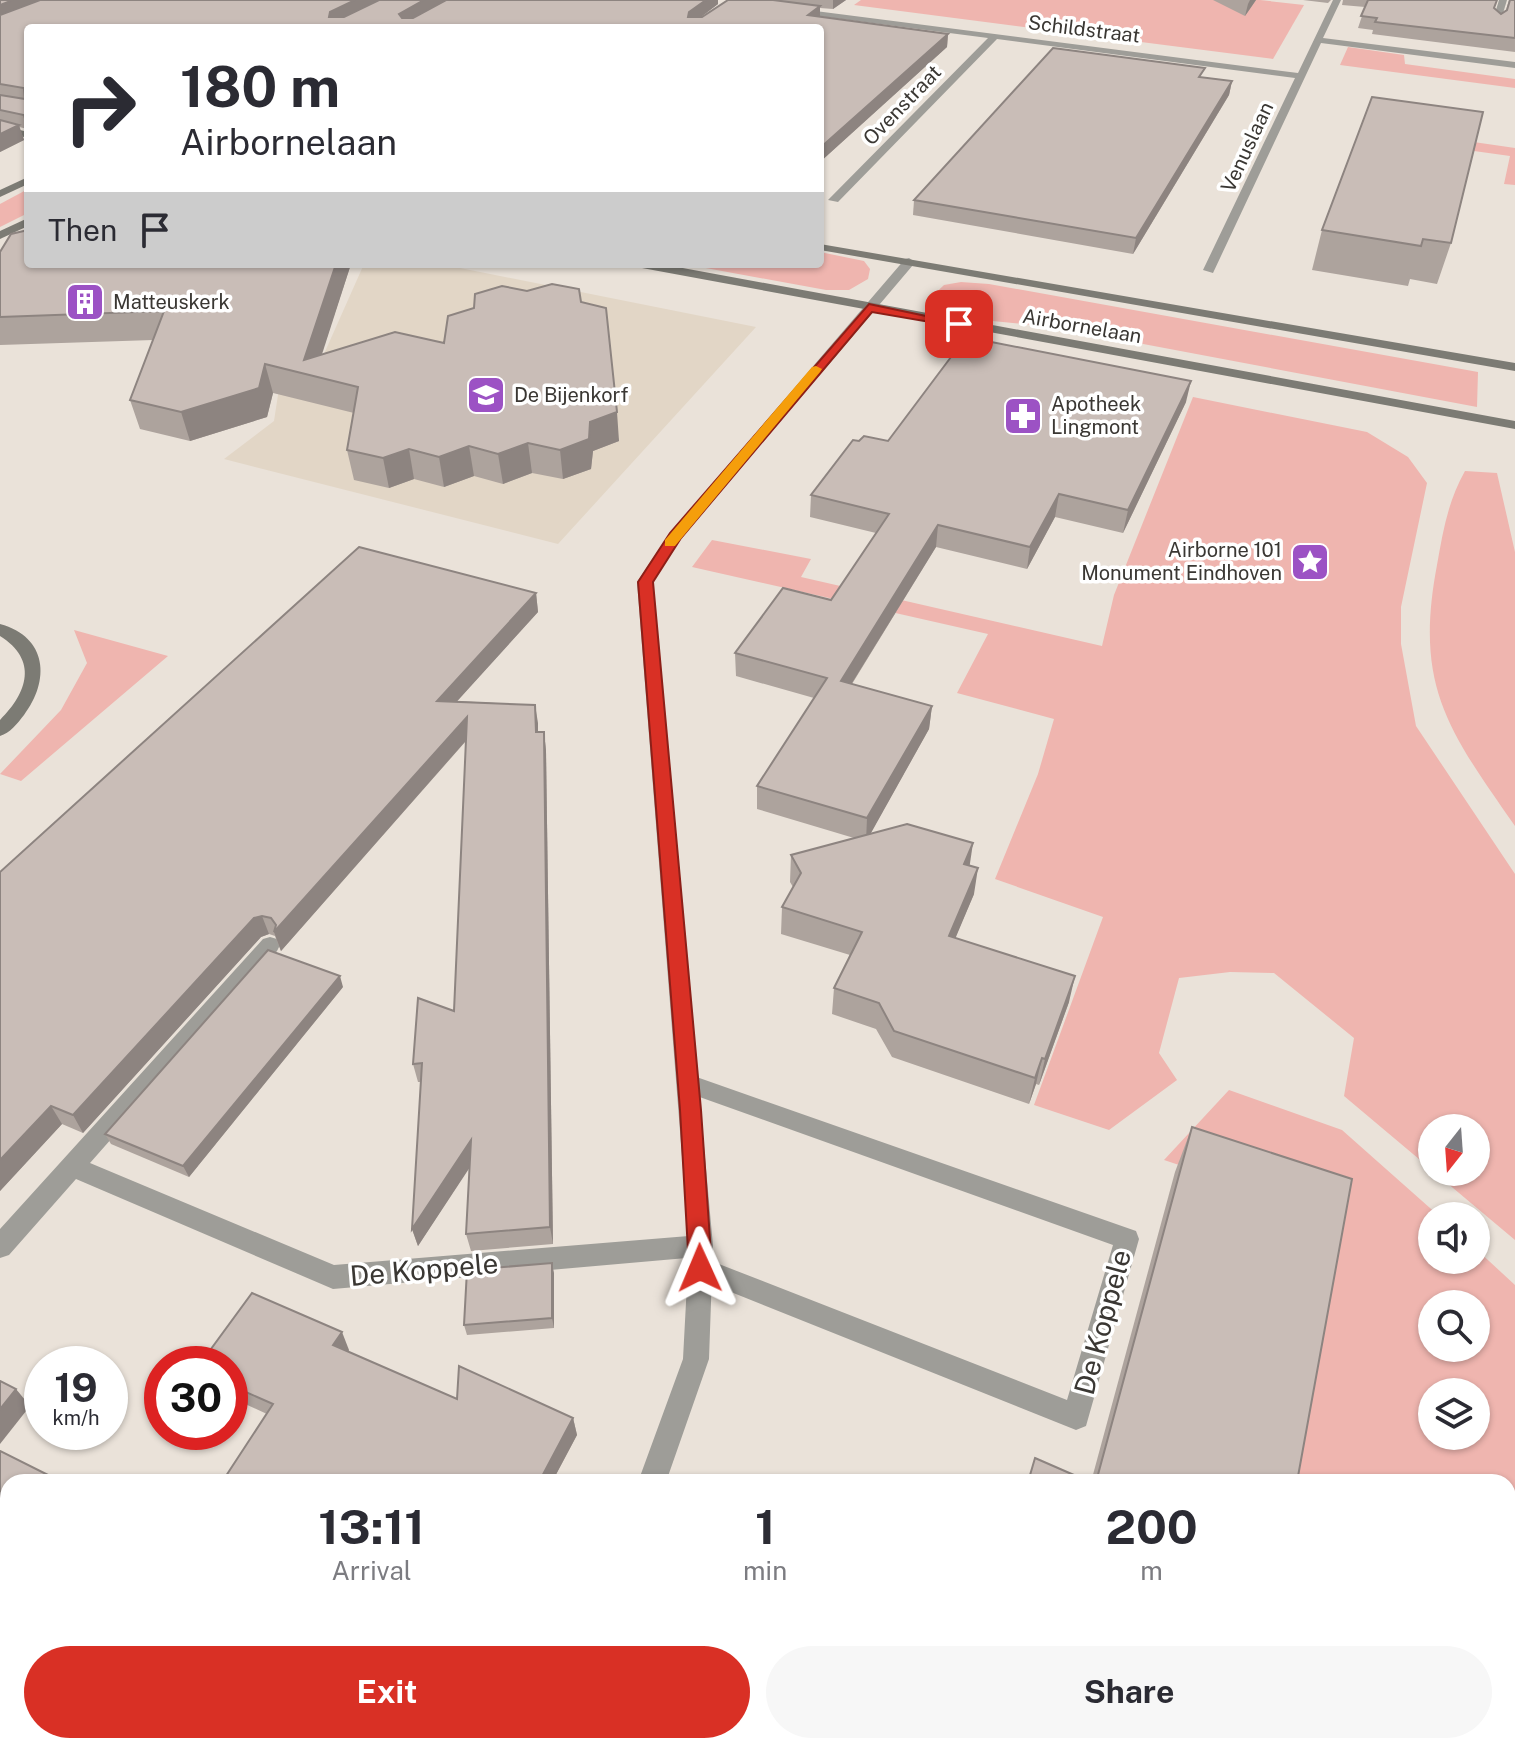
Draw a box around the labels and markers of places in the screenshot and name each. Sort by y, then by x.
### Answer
building icon: Matteuskerk [64,281,106,323]
place label: Matteuskerk [113,290,230,314]
pin [925,290,993,358]
school or university icon: De Bijenkorf [465,374,507,416]
place label: De Bijenkorf [514,383,628,407]
place label: Apotheek Lingmont [1051,392,1141,439]
pharmacy icon: Apotheek Lingmont [1002,395,1044,437]
place label: Airborne 101 Monument Eindhoven [1081,538,1282,585]
place icon: Airborne 101 Monument Eindhoven [1289,541,1331,583]

